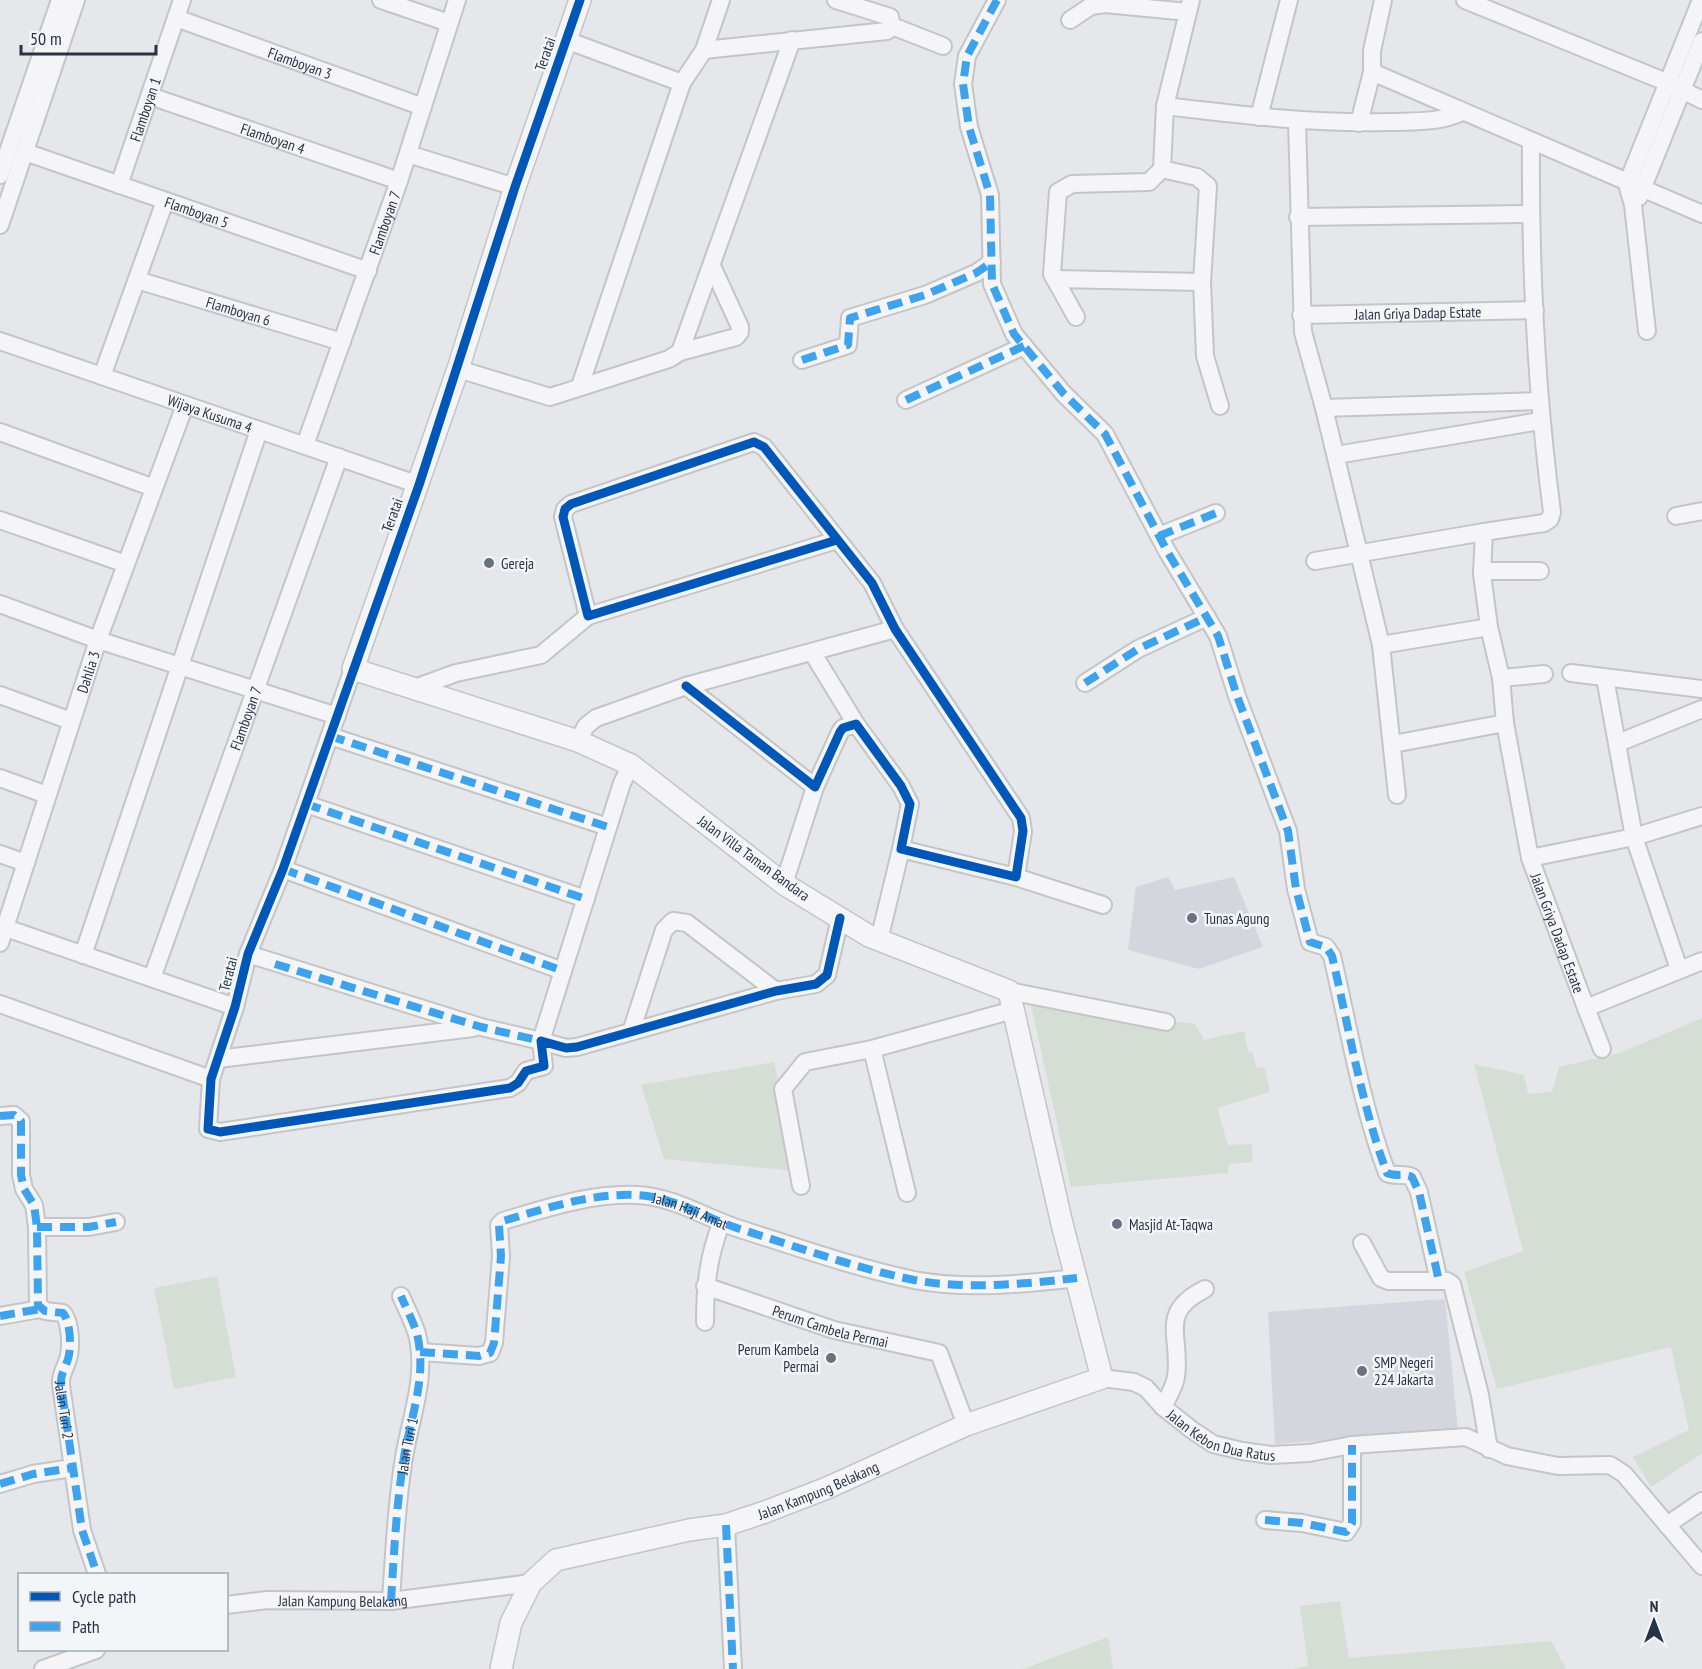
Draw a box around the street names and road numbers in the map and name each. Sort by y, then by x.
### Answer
street label: Teratai [530,34,560,74]
street label: Flamboyan 3 [266,43,335,83]
street label: Flamboyan 1 [125,75,165,144]
street label: Flamboyan 4 [238,118,308,158]
street label: Flamboyan 7 [364,188,404,257]
street label: Flamboyan 5 [162,192,231,232]
street label: Flamboyan 6 [204,292,273,329]
street label: Jalan Griya Dadap Estate [1353,302,1481,323]
street label: Wijaya Kusuma 4 [165,390,255,437]
street label: Teratai [377,495,407,535]
street label: Dahlia 3 [72,648,103,695]
street label: Flamboyan 7 [225,684,265,753]
street label: Jalan Villa Taman Bandara [694,810,814,905]
street label: Jalan Griya Dadap Estate [1527,869,1589,996]
street label: Teratai [215,955,241,993]
street label: Jalan Haji Amat [650,1187,730,1233]
street label: Perum Cambela Permai [770,1300,890,1351]
street label: Jalan Turi 2 [51,1380,78,1440]
street label: Jalan Kebon Dua Ratus [1163,1404,1276,1465]
street label: Jalan Turi 1 [392,1415,422,1477]
street label: Jalan Kampung Belakang [754,1456,881,1524]
street label: Jalan Kampung Belakang [277,1590,408,1611]

